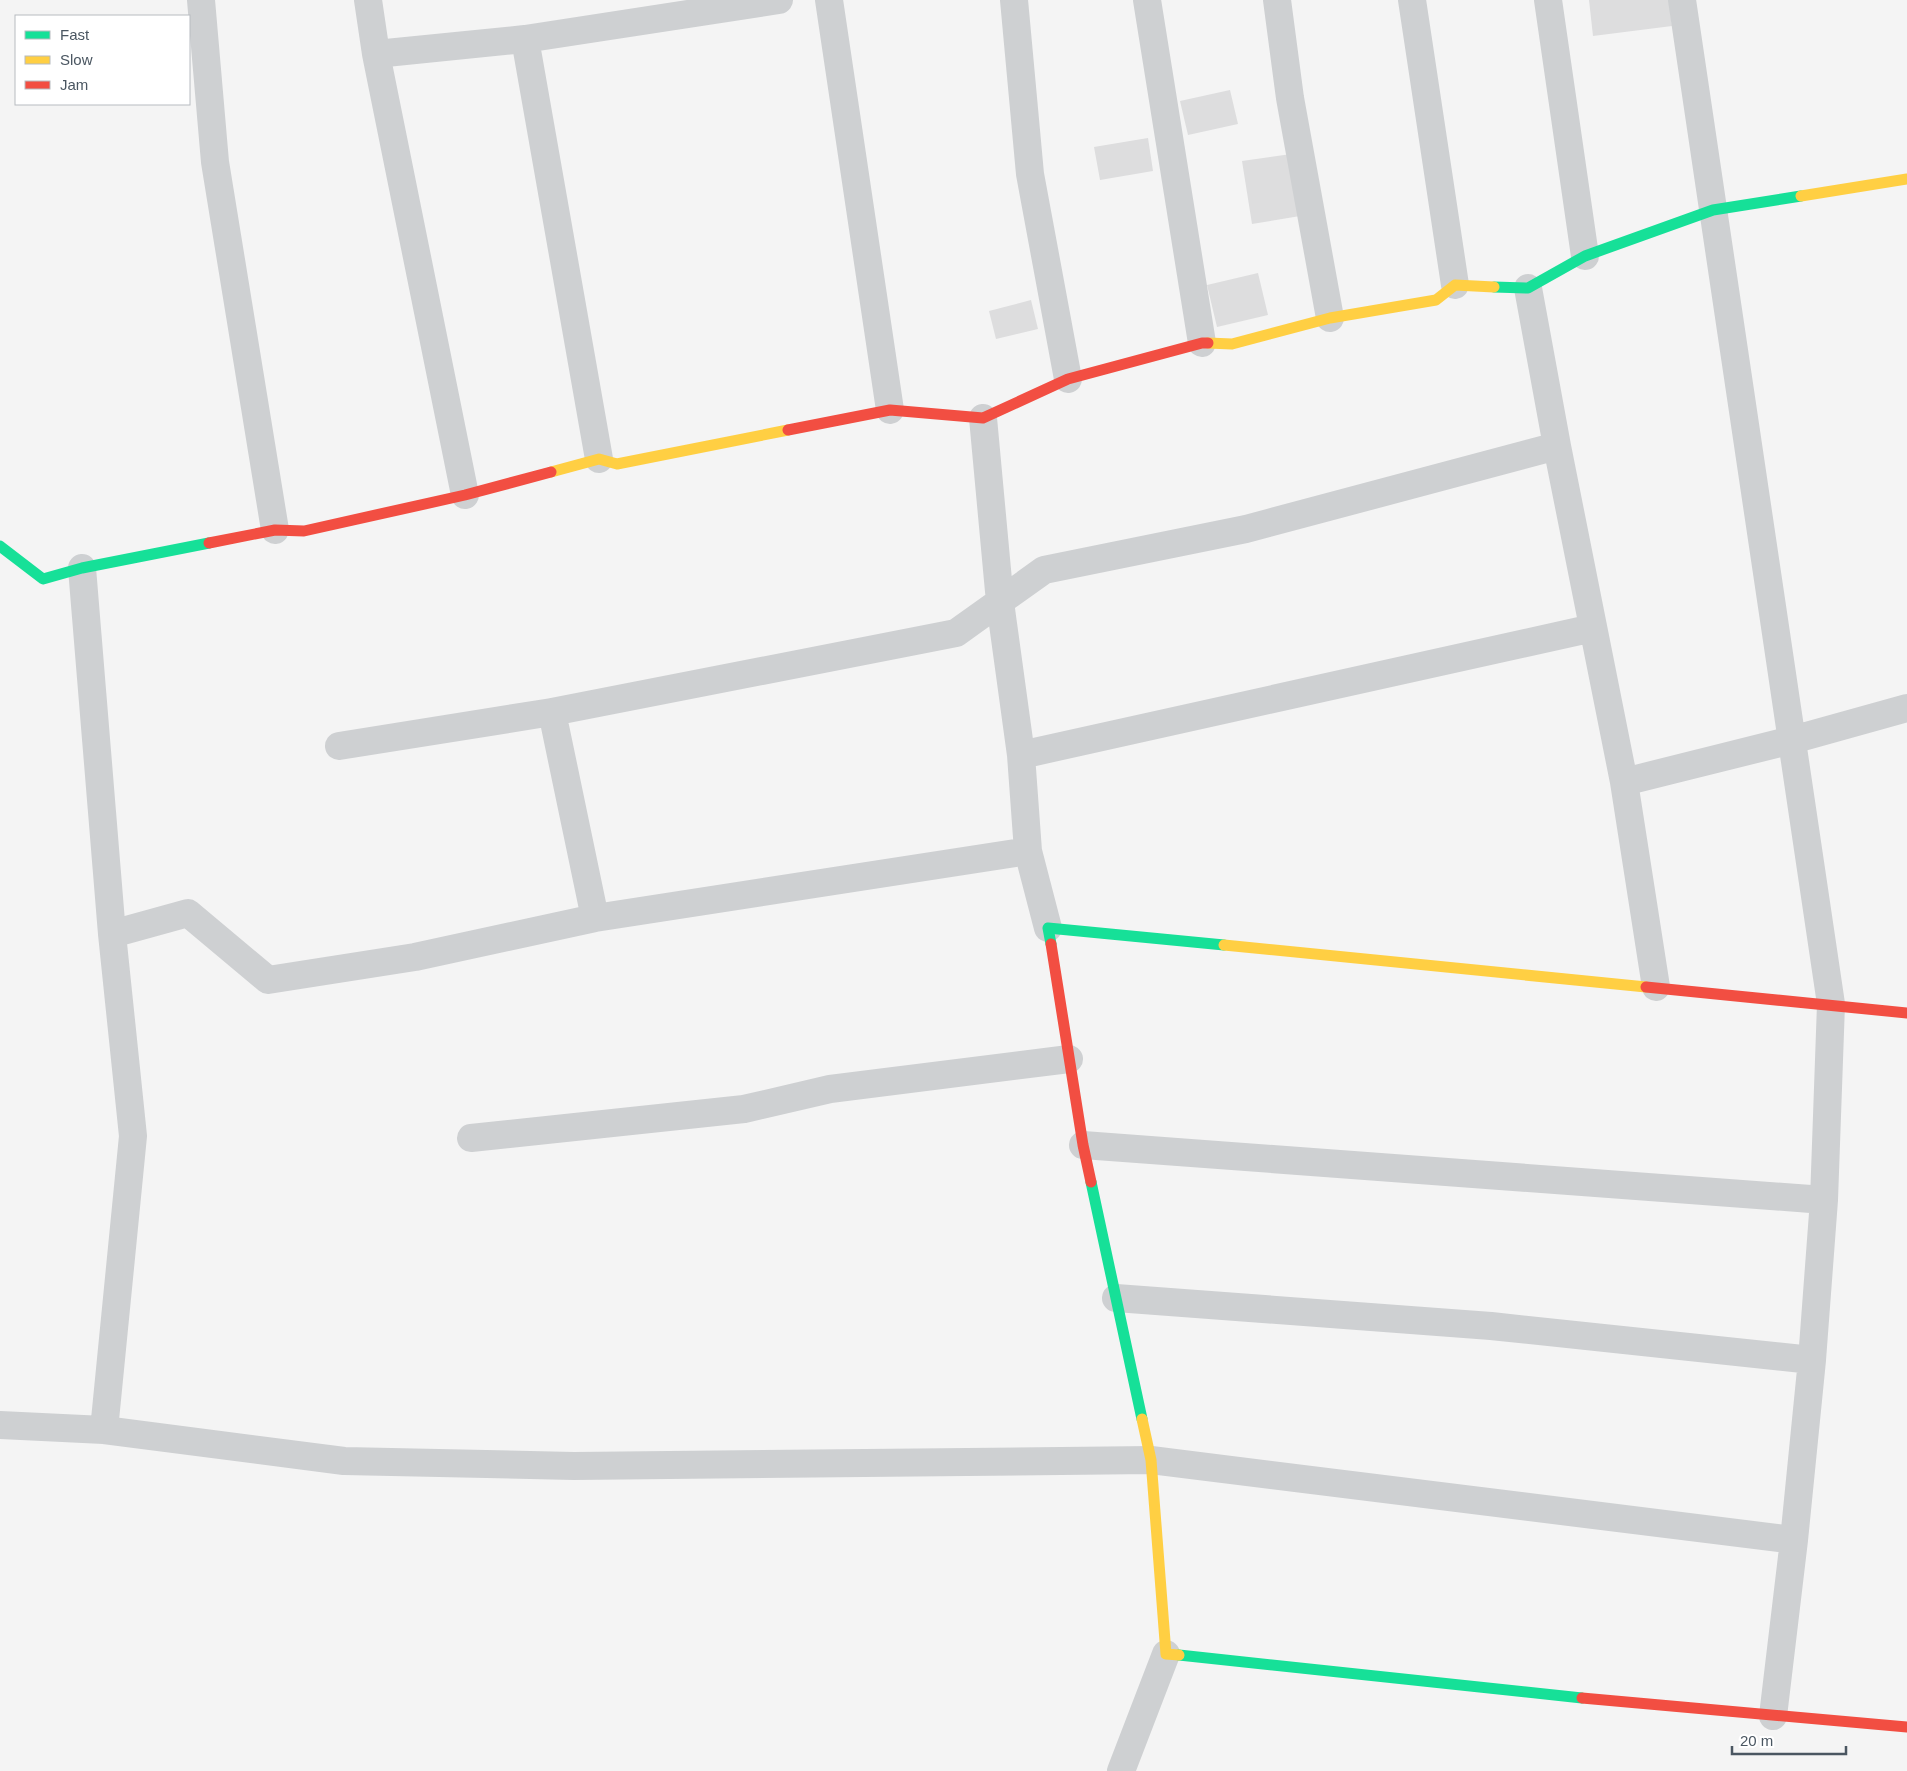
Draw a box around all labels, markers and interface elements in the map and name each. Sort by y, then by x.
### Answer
legend [15,15,190,105]
text: Fast [60,26,90,43]
text: Slow [60,51,93,68]
text: Jam [60,76,88,93]
scale bar [1732,1724,1846,1756]
text: 20 m [1740,1732,1773,1749]

